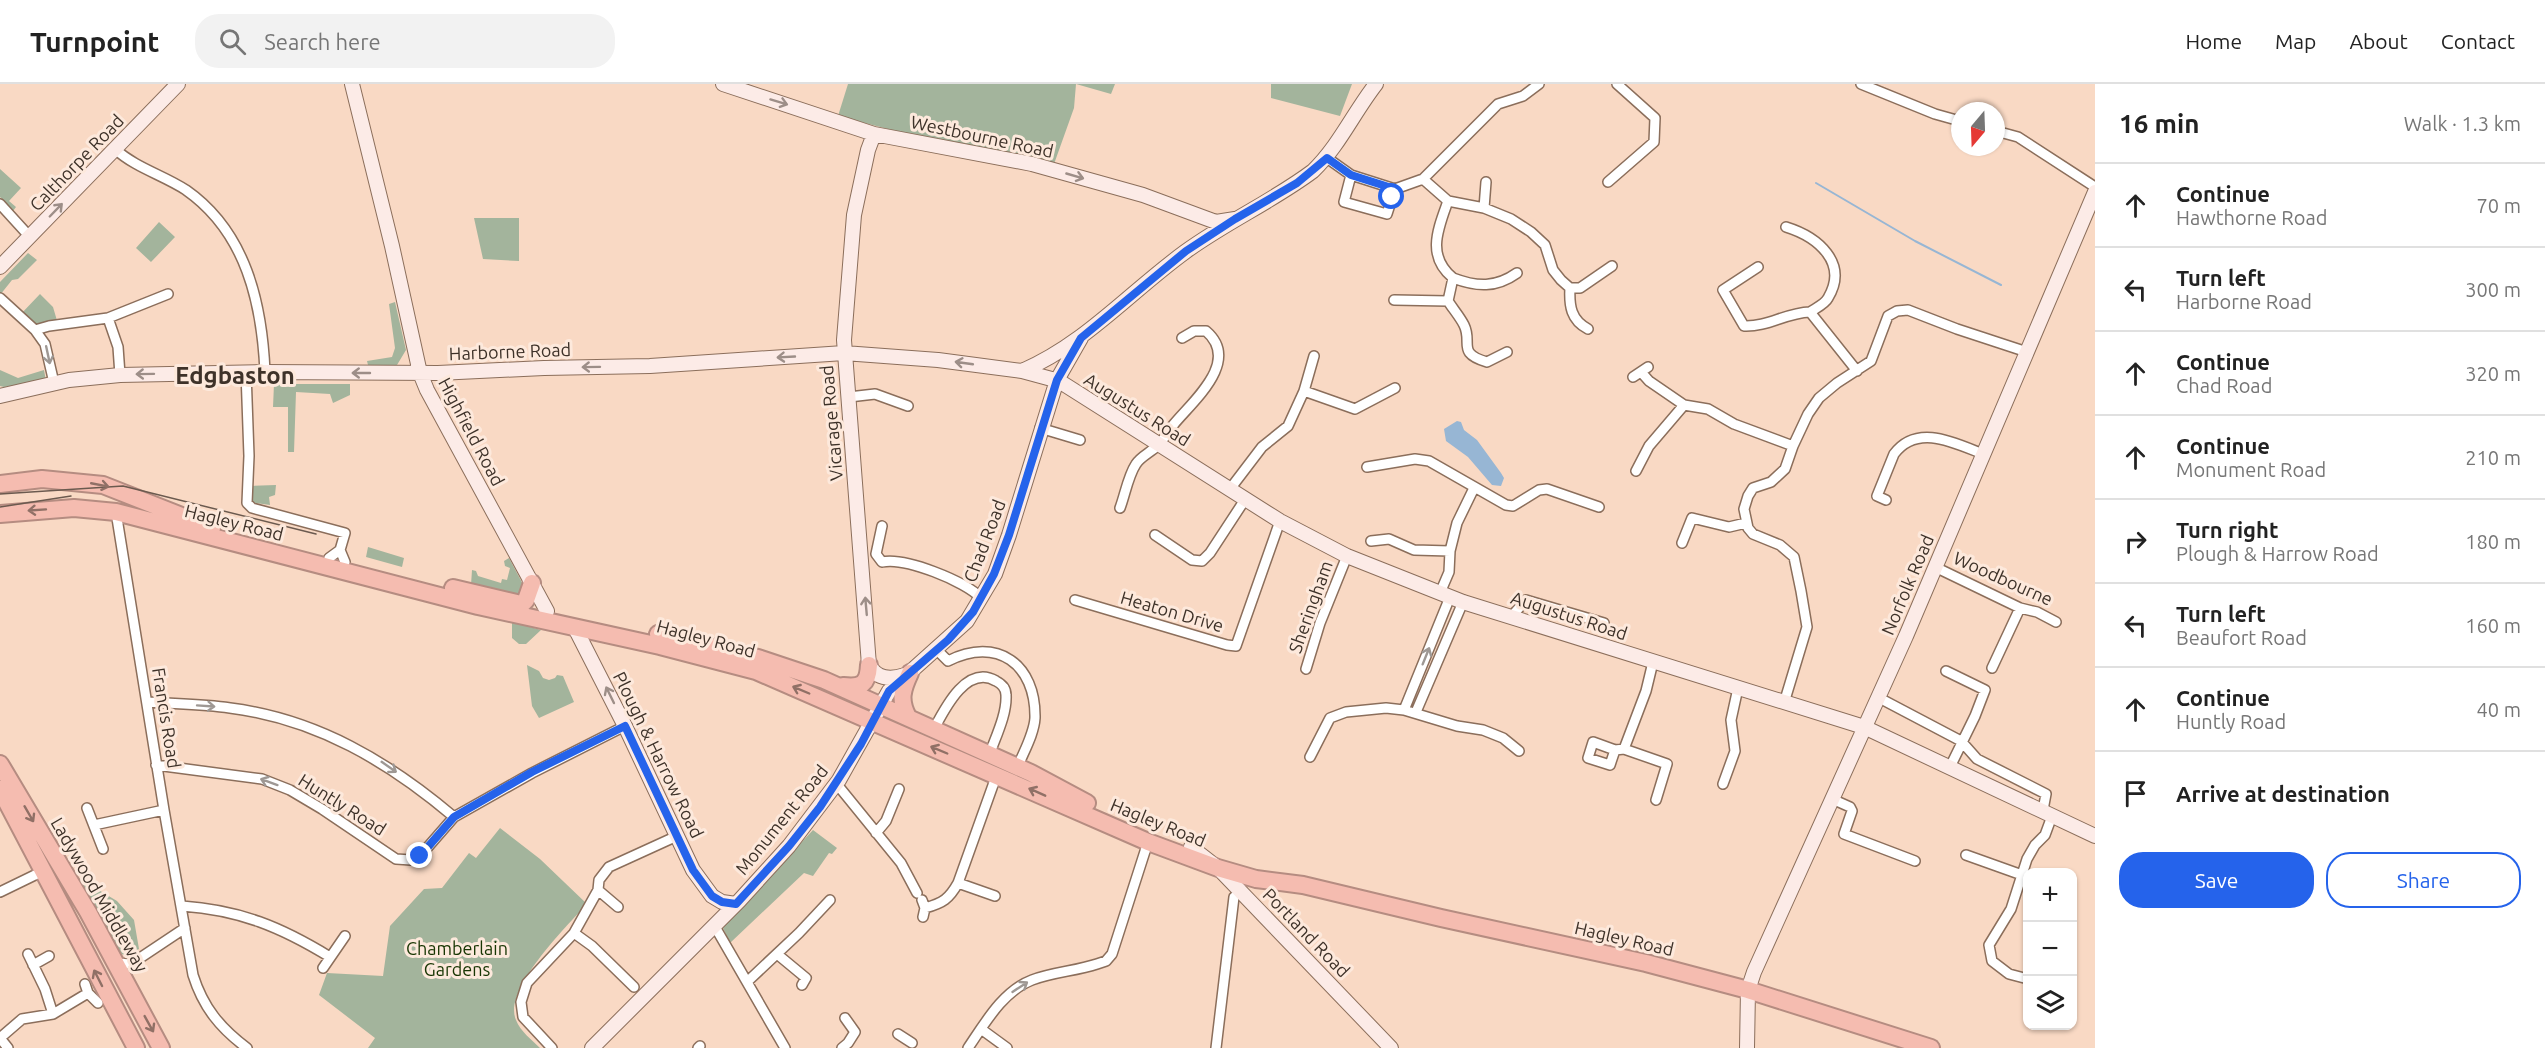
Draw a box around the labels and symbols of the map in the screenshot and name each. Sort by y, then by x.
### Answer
one-way arrow [769,97,788,108]
north arrow [1951,102,2005,156]
street label: Calthorpe Road [25,110,127,215]
street label: Westbourne Road [909,111,1055,161]
one-way arrow [1065,171,1084,182]
route start [1378,183,1404,209]
one-way arrow [49,203,63,218]
street label: Harborne Road [448,339,571,363]
one-way arrow [42,345,54,364]
one-way arrow [776,352,796,363]
one-way arrow [954,358,974,369]
one-way arrow [582,361,602,373]
district label: Edgbaston [175,362,295,389]
street label: Vicarage Road [816,364,846,482]
one-way arrow [352,367,372,379]
one-way arrow [136,368,156,380]
street label: Augustus Road [1081,369,1194,450]
street label: Highfield Road [435,374,509,489]
one-way arrow [90,480,109,491]
street label: Chad Road [959,497,1009,585]
street label: Hagley Road [183,500,286,544]
one-way arrow [27,505,47,516]
street label: Norfolk Road [1877,531,1937,638]
street label: Woodbourne [1951,547,2056,609]
street label: Sheringham [1284,558,1336,655]
street label: Heaton Drive [1118,587,1226,635]
street label: Augustus Road [1509,587,1630,643]
one-way arrow [860,597,871,617]
street label: Hagley Road [655,615,758,661]
one-way arrow [1421,647,1432,665]
street label: Francis Road [149,666,185,770]
street label: Plough & Harrow Road [610,668,708,841]
one-way arrow [792,684,810,695]
one-way arrow [603,686,615,704]
one-way arrow [195,701,215,712]
one-way arrow [931,744,949,755]
one-way arrow [380,761,396,773]
street label: Monument Road [731,761,832,878]
street label: Huntly Road [295,769,390,839]
one-way arrow [260,775,279,786]
one-way arrow [1029,786,1047,797]
street label: Hagley Road [1108,794,1209,850]
one-way arrow [24,805,36,822]
street label: Ladywood Middleway [47,814,152,976]
route end [406,842,432,868]
street label: Portland Road [1259,884,1354,981]
street label: Hagley Road [1573,917,1676,959]
park label: Chamberlain Gardens [406,938,508,979]
one-way arrow [92,970,104,987]
one-way arrow [1012,981,1028,993]
one-way arrow [143,1015,155,1032]

